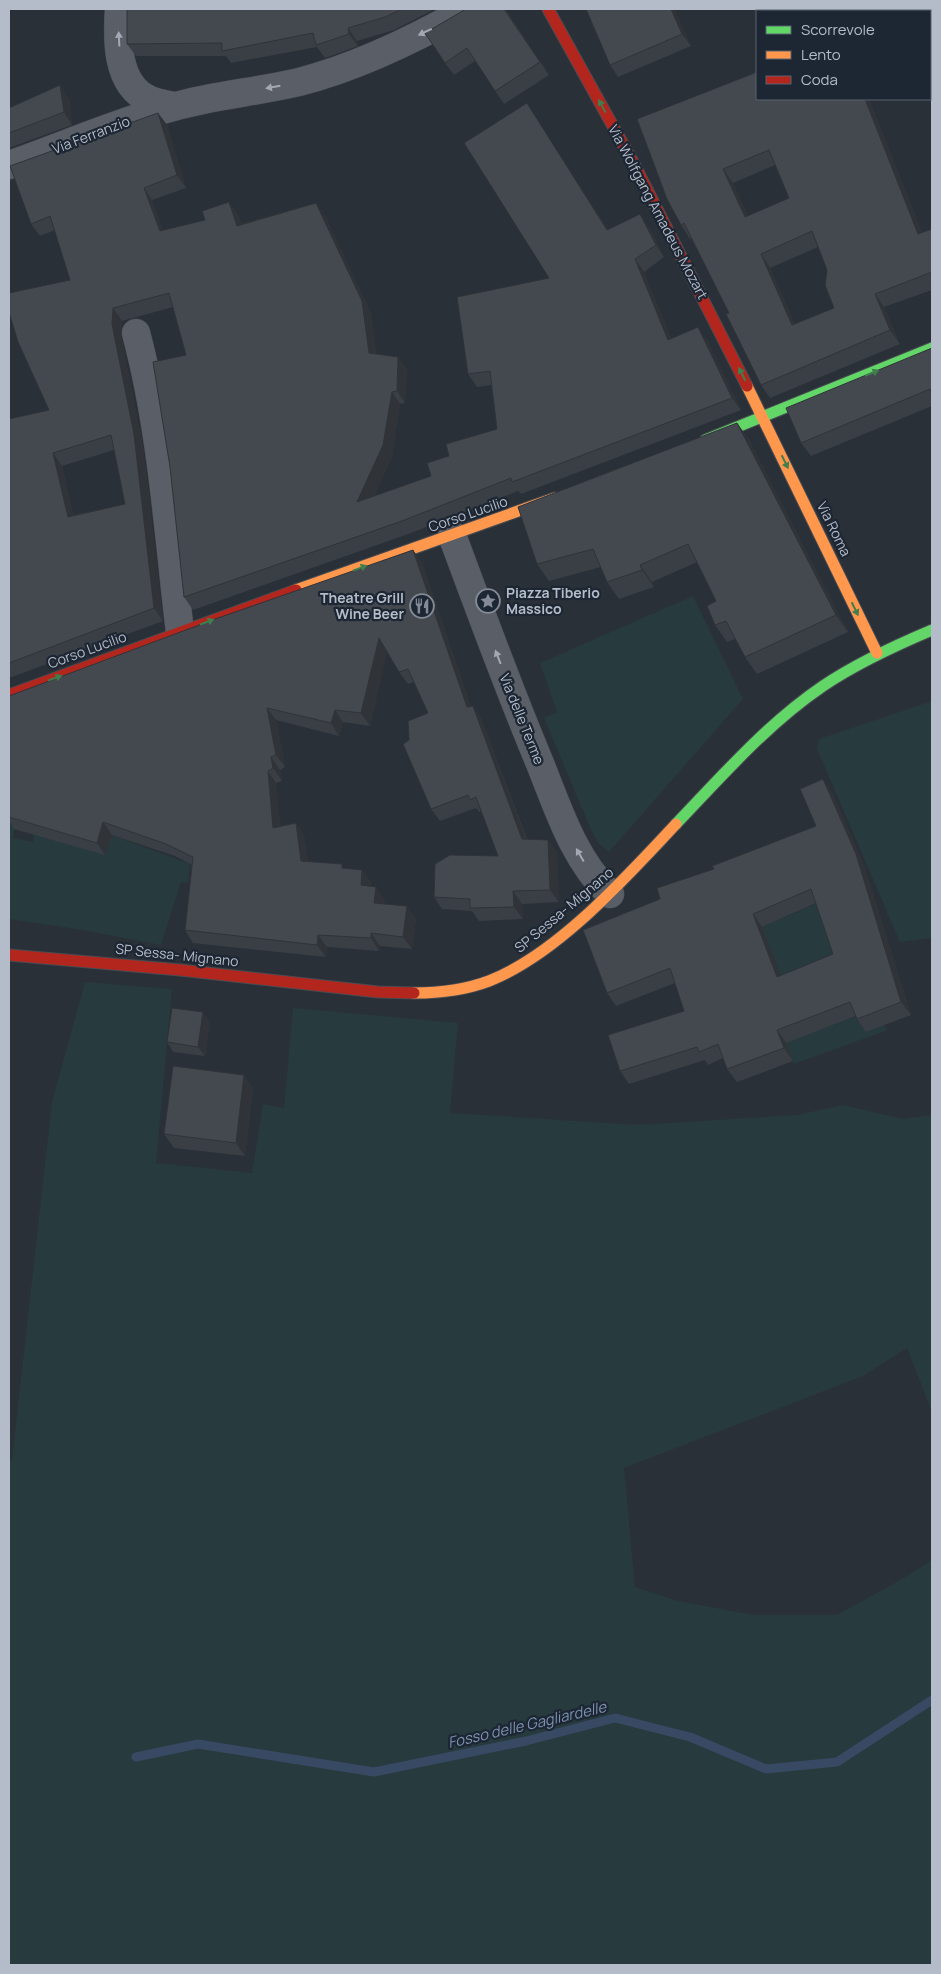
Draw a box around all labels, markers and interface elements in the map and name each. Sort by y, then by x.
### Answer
legend [756,10,931,100]
text: Scorrevole [801,19,875,40]
one-way arrow [418,28,432,36]
one-way arrow [115,31,123,47]
text: Lento [801,44,841,65]
text: Coda [801,69,838,90]
one-way arrow [265,83,281,91]
one-way arrow [598,99,606,113]
street label: Via Ferranzio [49,111,132,158]
street label: Via Wolfgang Amadeus Mozart [604,121,713,303]
one-way arrow [738,367,746,382]
one-way arrow [865,368,879,376]
one-way arrow [781,455,789,469]
street label: Corso Lucilio [426,491,510,536]
street label: Via Roma [813,498,856,559]
one-way arrow [353,564,368,572]
place label: Piazza Tiberio Massico [506,583,600,618]
place label: Theatre Grill Wine Beer [320,588,404,623]
place icon: Piazza Tiberio Massico [475,588,501,614]
restaurant icon: Theatre Grill Wine Beer [409,593,435,619]
one-way arrow [851,601,859,616]
one-way arrow [200,618,215,626]
street label: Corso Lucilio [45,626,129,673]
one-way arrow [494,649,502,664]
street label: Via delle Terme [496,671,549,767]
one-way arrow [47,674,62,681]
one-way arrow [576,848,584,863]
street label: SP Sessa- Mignano [510,863,617,957]
street label: SP Sessa- Mignano [114,939,240,970]
water label: Fosso delle Gagliardelle [446,1696,609,1753]

